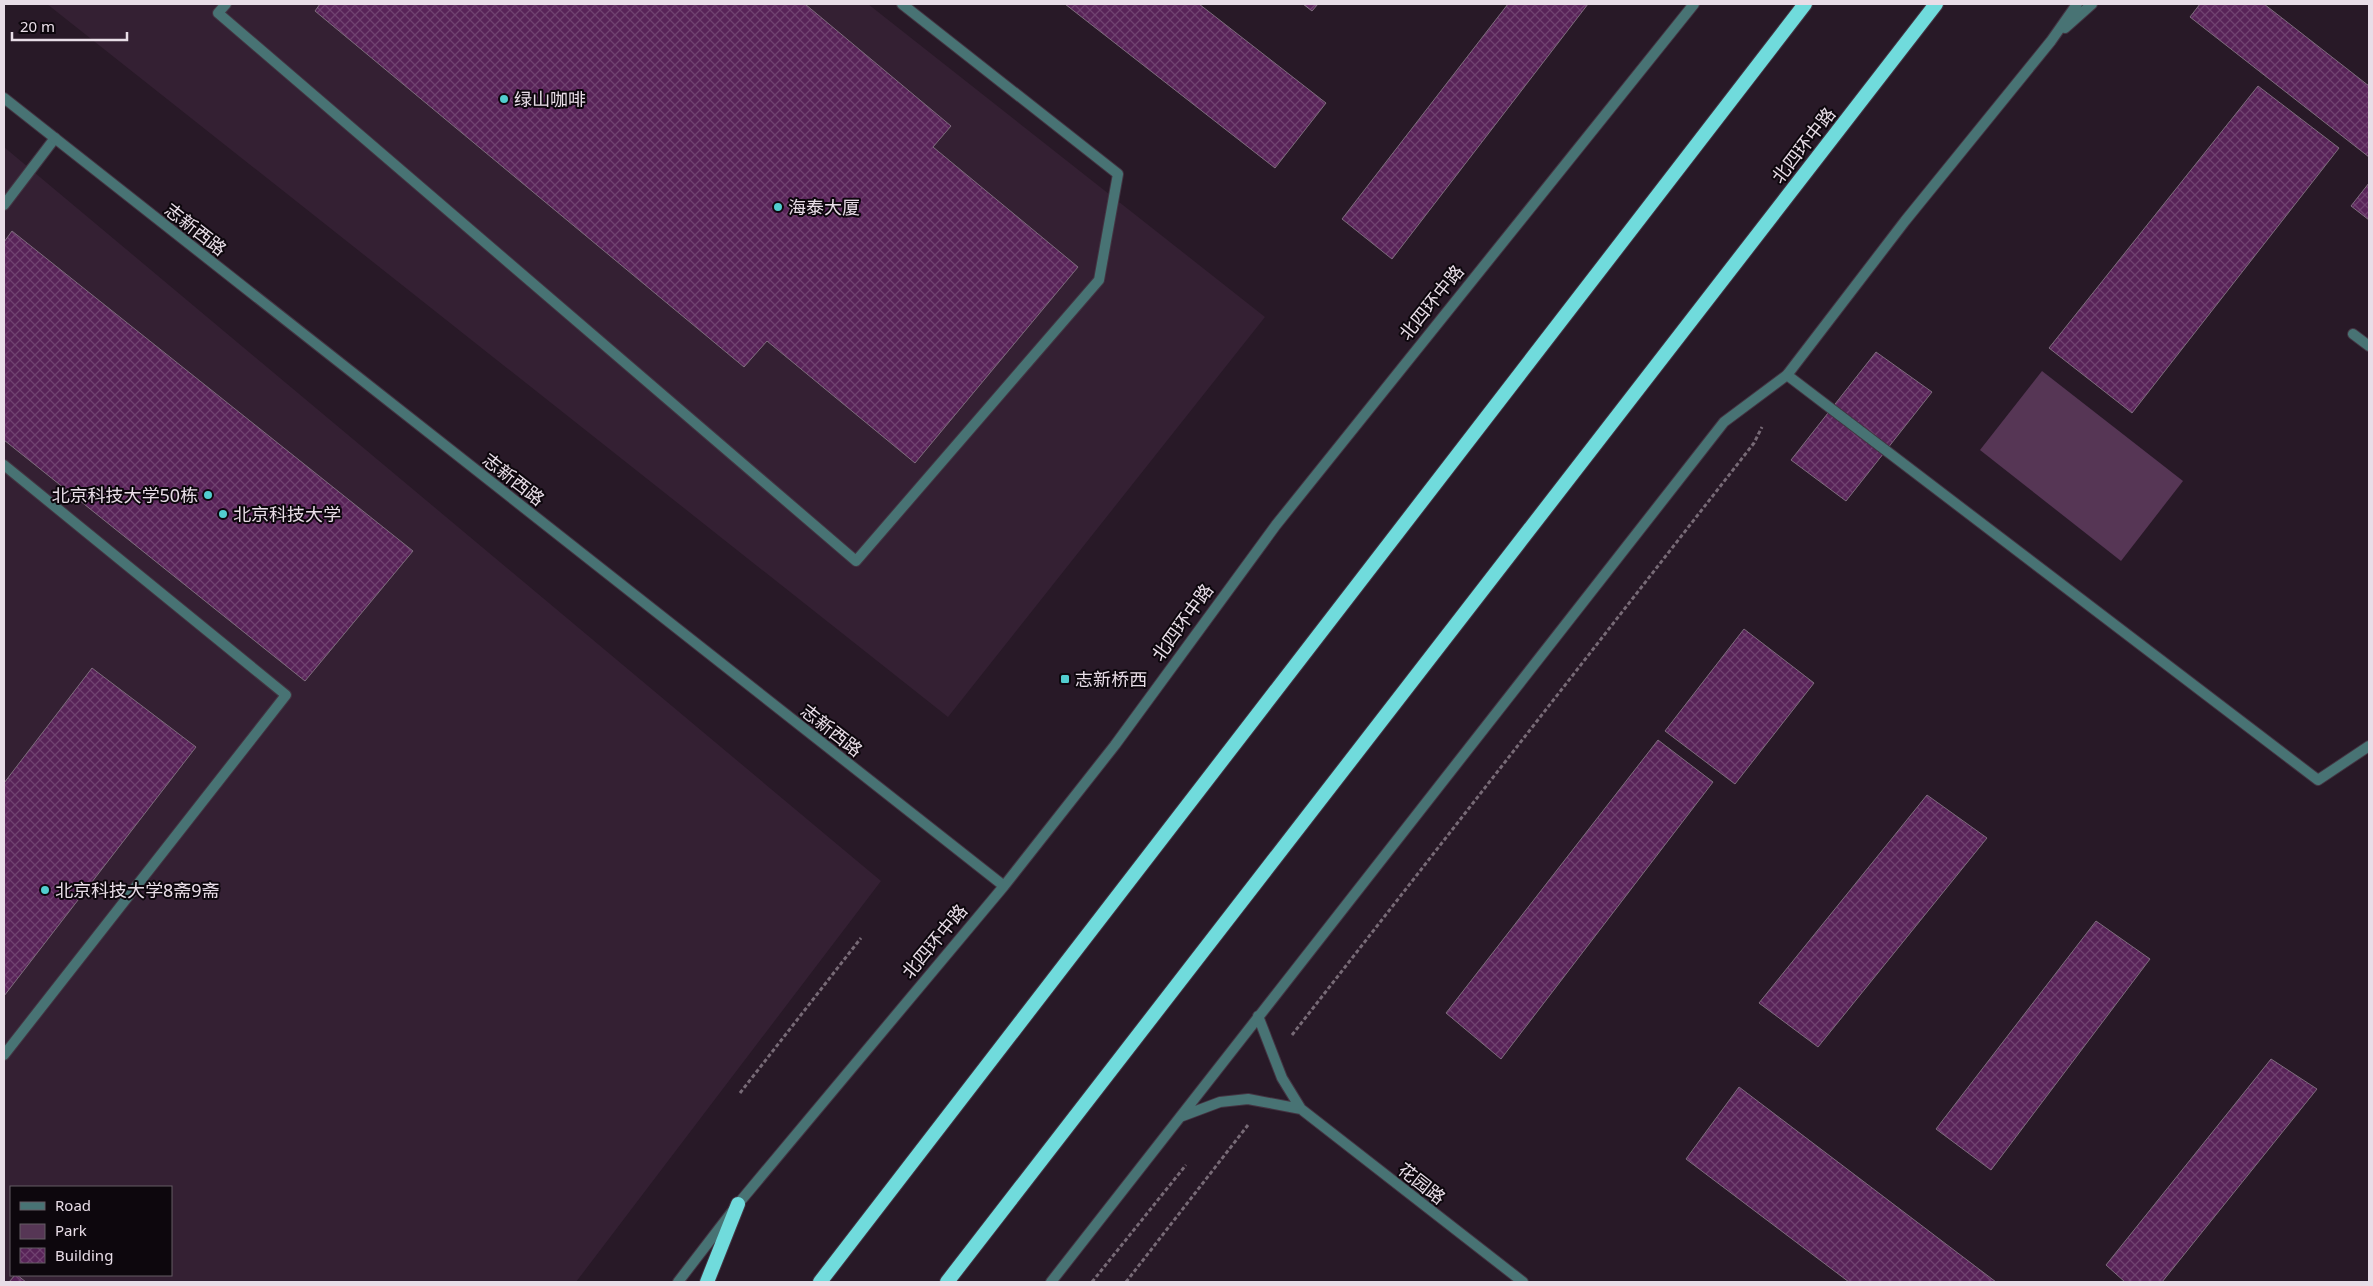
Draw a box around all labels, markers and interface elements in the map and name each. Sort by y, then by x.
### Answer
scale bar [12,10,128,42]
text: 20 m [20,16,55,36]
place label: 绿山咖啡 [514,87,586,111]
marker: 绿山咖啡 [498,93,510,105]
street label: 北四环中路 [1766,102,1840,188]
place label: 海泰大厦 [788,195,860,219]
street label: 志新西路 [160,197,232,261]
marker: 海泰大厦 [772,201,784,213]
street label: 北四环中路 [1393,259,1469,345]
street label: 志新西路 [478,447,550,511]
place label: 北京科技大学50栋 [51,483,198,507]
marker: 北京科技大学50栋 [202,489,214,501]
place label: 北京科技大学 [233,502,341,526]
marker: 北京科技大学 [217,508,229,520]
street label: 北四环中路 [1146,579,1218,665]
place label: 志新桥西 [1075,667,1147,691]
marker: 志新桥西 [1059,673,1071,685]
street label: 志新西路 [796,698,868,762]
place label: 北京科技大学8斋9斋 [55,878,220,902]
marker: 北京科技大学8斋9斋 [39,884,51,896]
street label: 北四环中路 [896,899,972,983]
street label: 花园路 [1393,1157,1451,1209]
legend [10,1186,172,1276]
text: Road [55,1195,91,1215]
text: Park [55,1220,87,1240]
text: Building [55,1245,113,1265]

